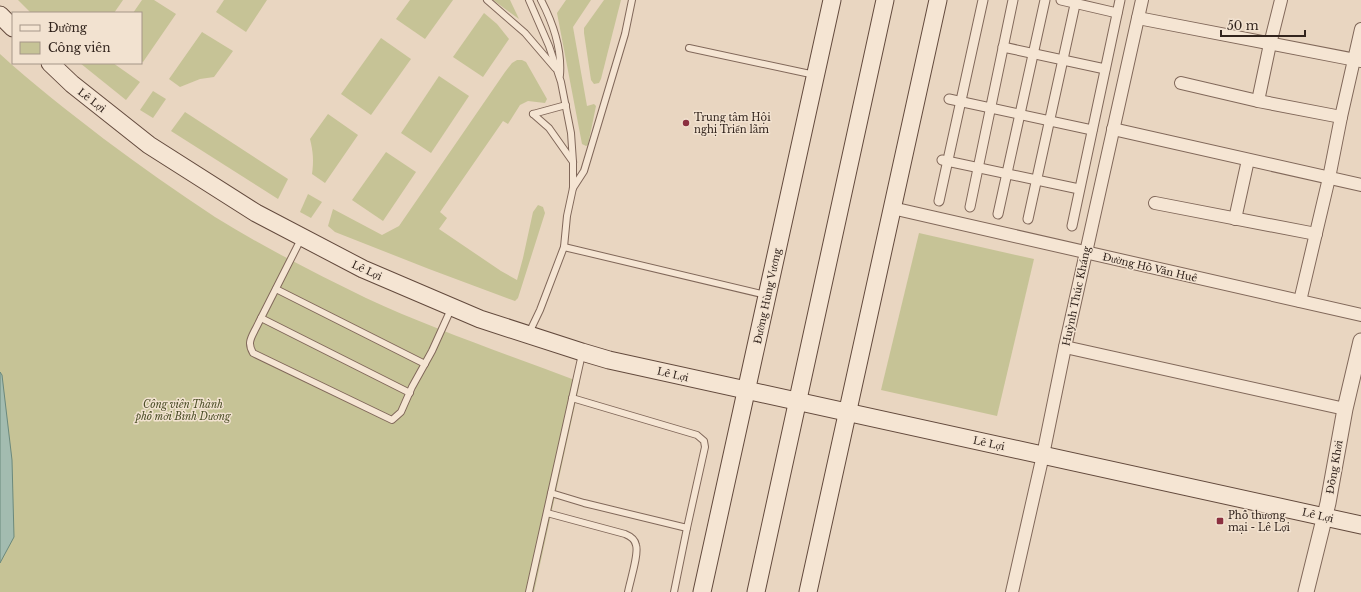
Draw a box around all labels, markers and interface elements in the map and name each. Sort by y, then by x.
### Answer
legend [12,12,142,64]
scale bar [1221,12,1305,38]
text: 50 m [1227,18,1259,33]
text: Đường [48,20,88,35]
text: Công viên [48,40,110,55]
street label: Lê Lợi [75,85,109,116]
place label: Trung tâm Hội nghị Triển lãm [694,111,771,136]
marker: Trung tâm Hội nghị Triển lãm [681,118,691,128]
street label: Huỳnh Thúc Kháng [1060,244,1094,347]
street label: Đường Hùng Vương [751,246,784,345]
street label: Đường Hồ Văn Huê [1101,250,1199,285]
street label: Lê Lợi [350,258,384,283]
street label: Lê Lợi [656,365,690,385]
park label: Công viên Thành phố mới Bình Dương [135,398,231,423]
street label: Lê Lợi [972,434,1006,453]
street label: Đồng Khởi [1323,439,1346,495]
street label: Lê Lợi [1301,506,1335,526]
place label: Phố thương mại - Lê Lợi [1228,509,1290,534]
marker: Phố thương mại - Lê Lợi [1215,516,1225,526]

